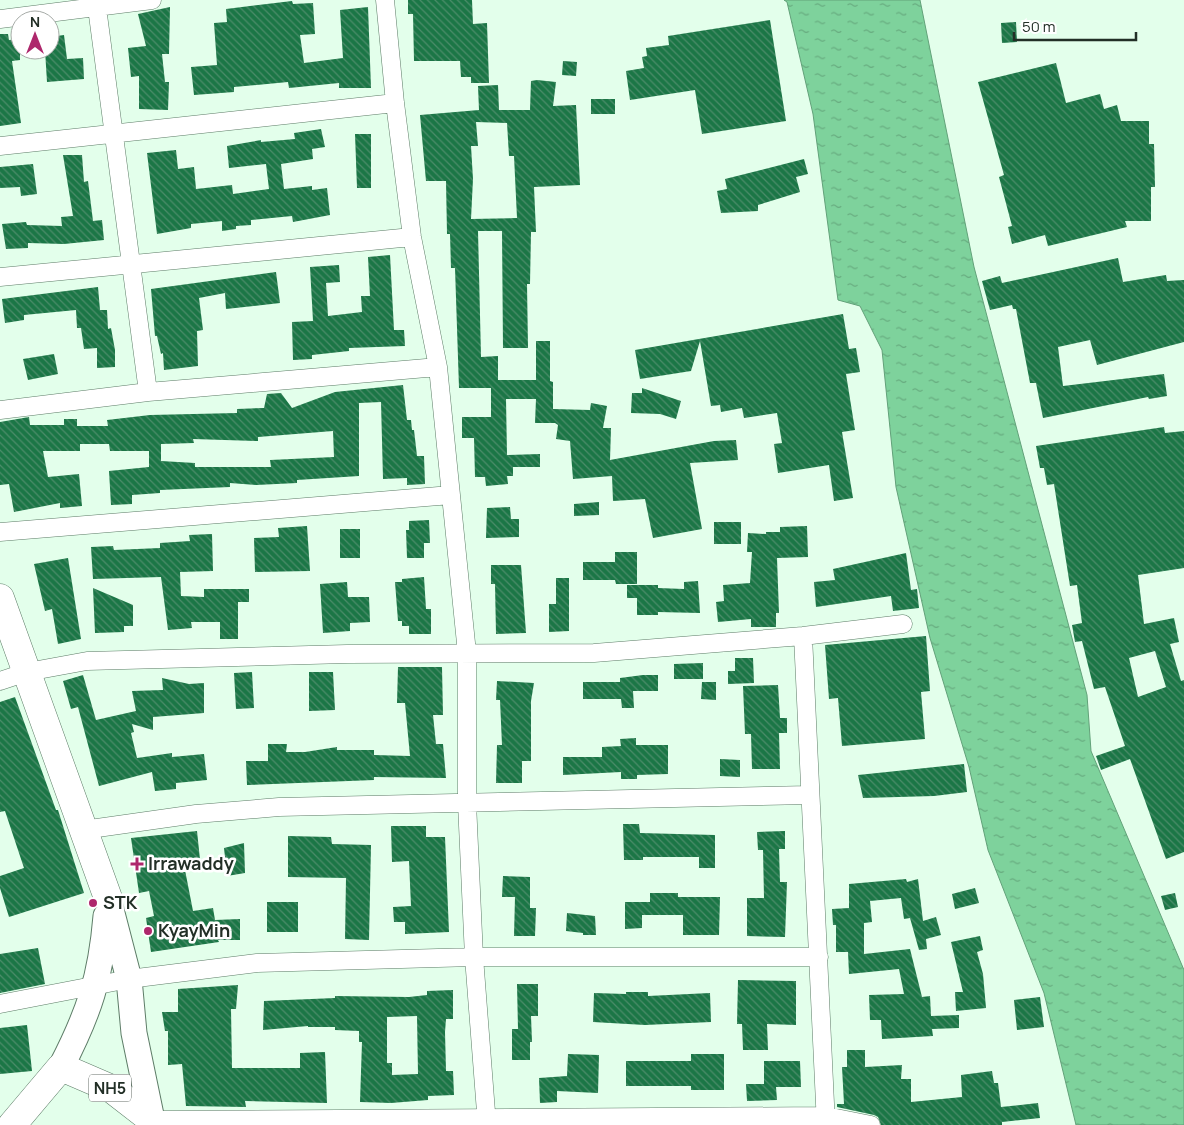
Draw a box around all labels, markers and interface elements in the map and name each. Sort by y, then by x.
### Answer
north arrow [10,10,60,60]
scale bar [1014,10,1136,42]
text: N [30,12,40,31]
text: 50 m [1022,16,1056,37]
place label: Irrawaddy [148,851,234,875]
marker: Irrawaddy [130,857,144,871]
place label: STK [103,890,138,914]
marker: STK [87,897,99,909]
place label: KyayMin [158,918,230,942]
marker: KyayMin [142,925,154,937]
road number: NH5 [89,1074,131,1102]

